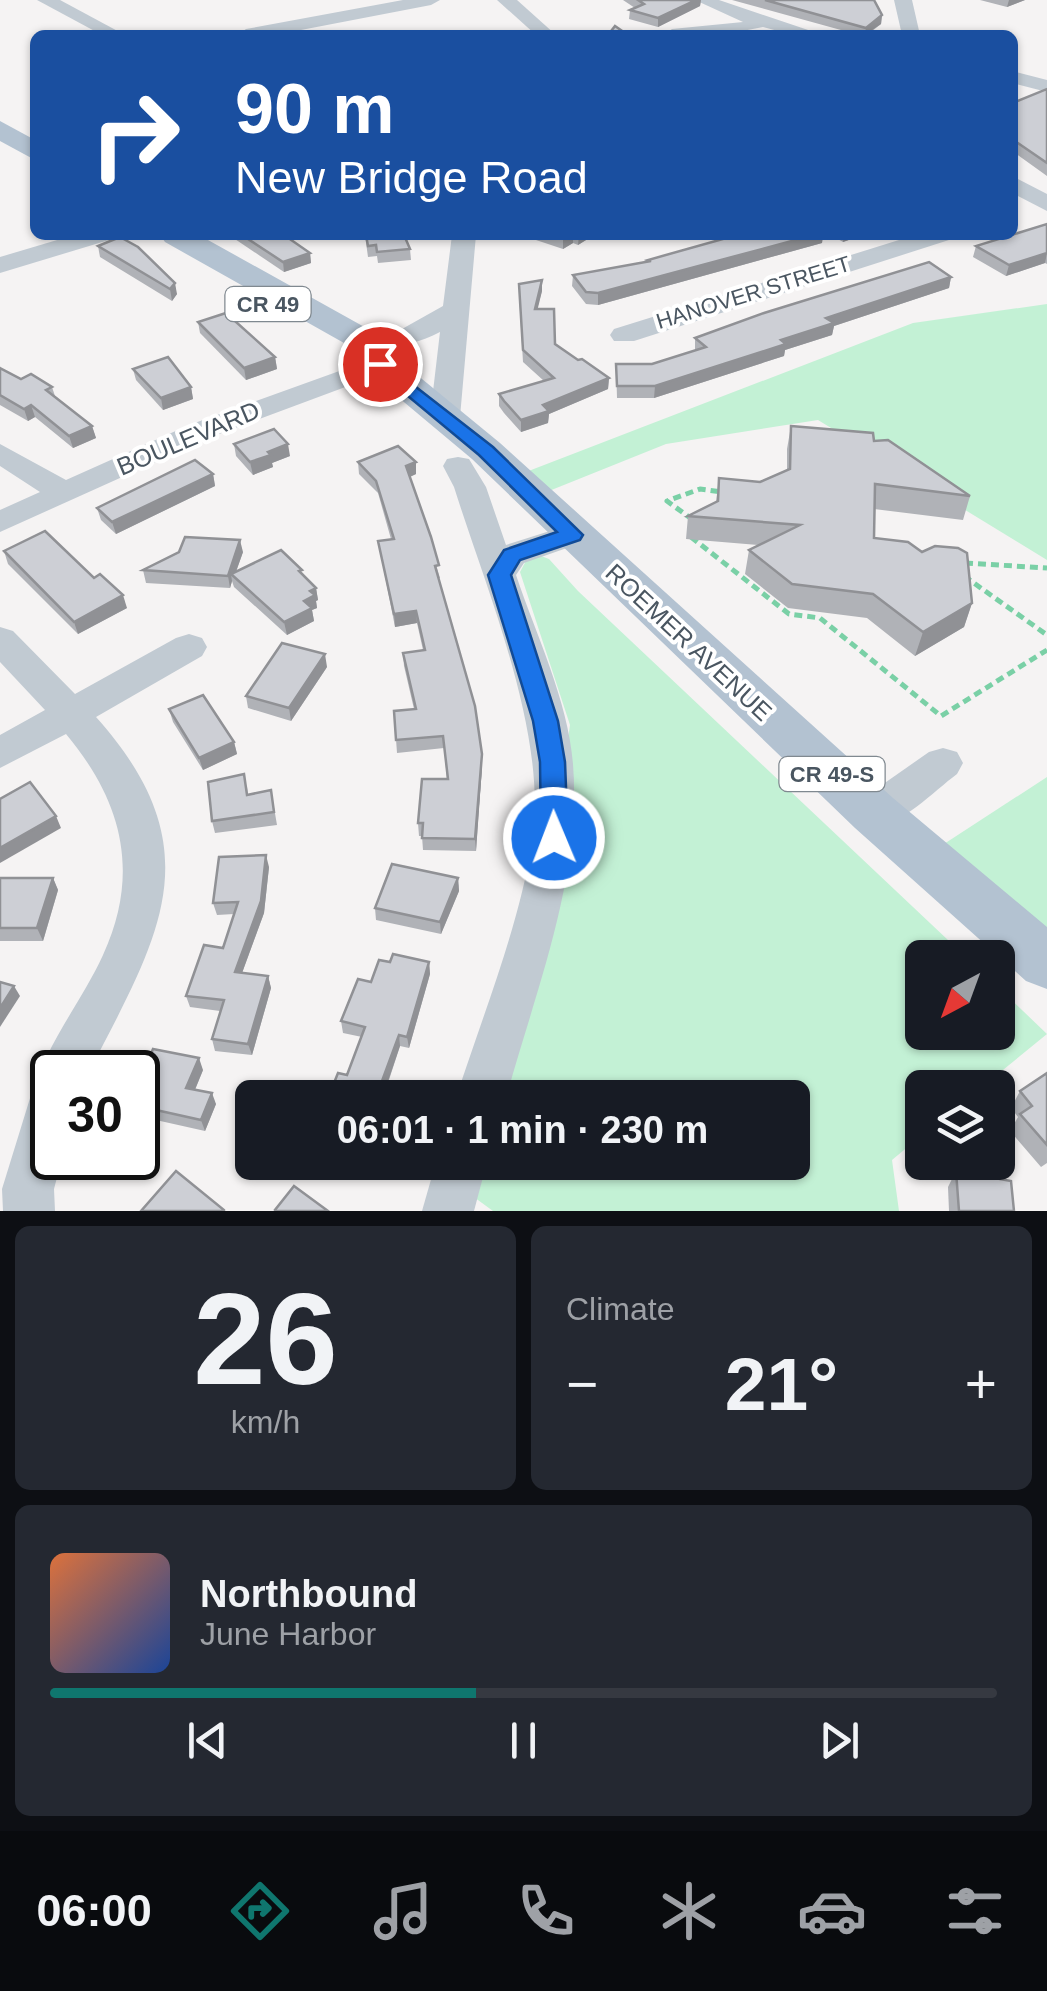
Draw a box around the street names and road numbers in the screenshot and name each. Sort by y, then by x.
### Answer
street label: HANOVER STREET [653,251,853,334]
road number: CR 49 [226,287,310,321]
street label: BOULEVARD [112,395,264,481]
street label: ROEMER AVENUE [600,558,778,726]
road number: CR 49-S [780,757,884,791]

